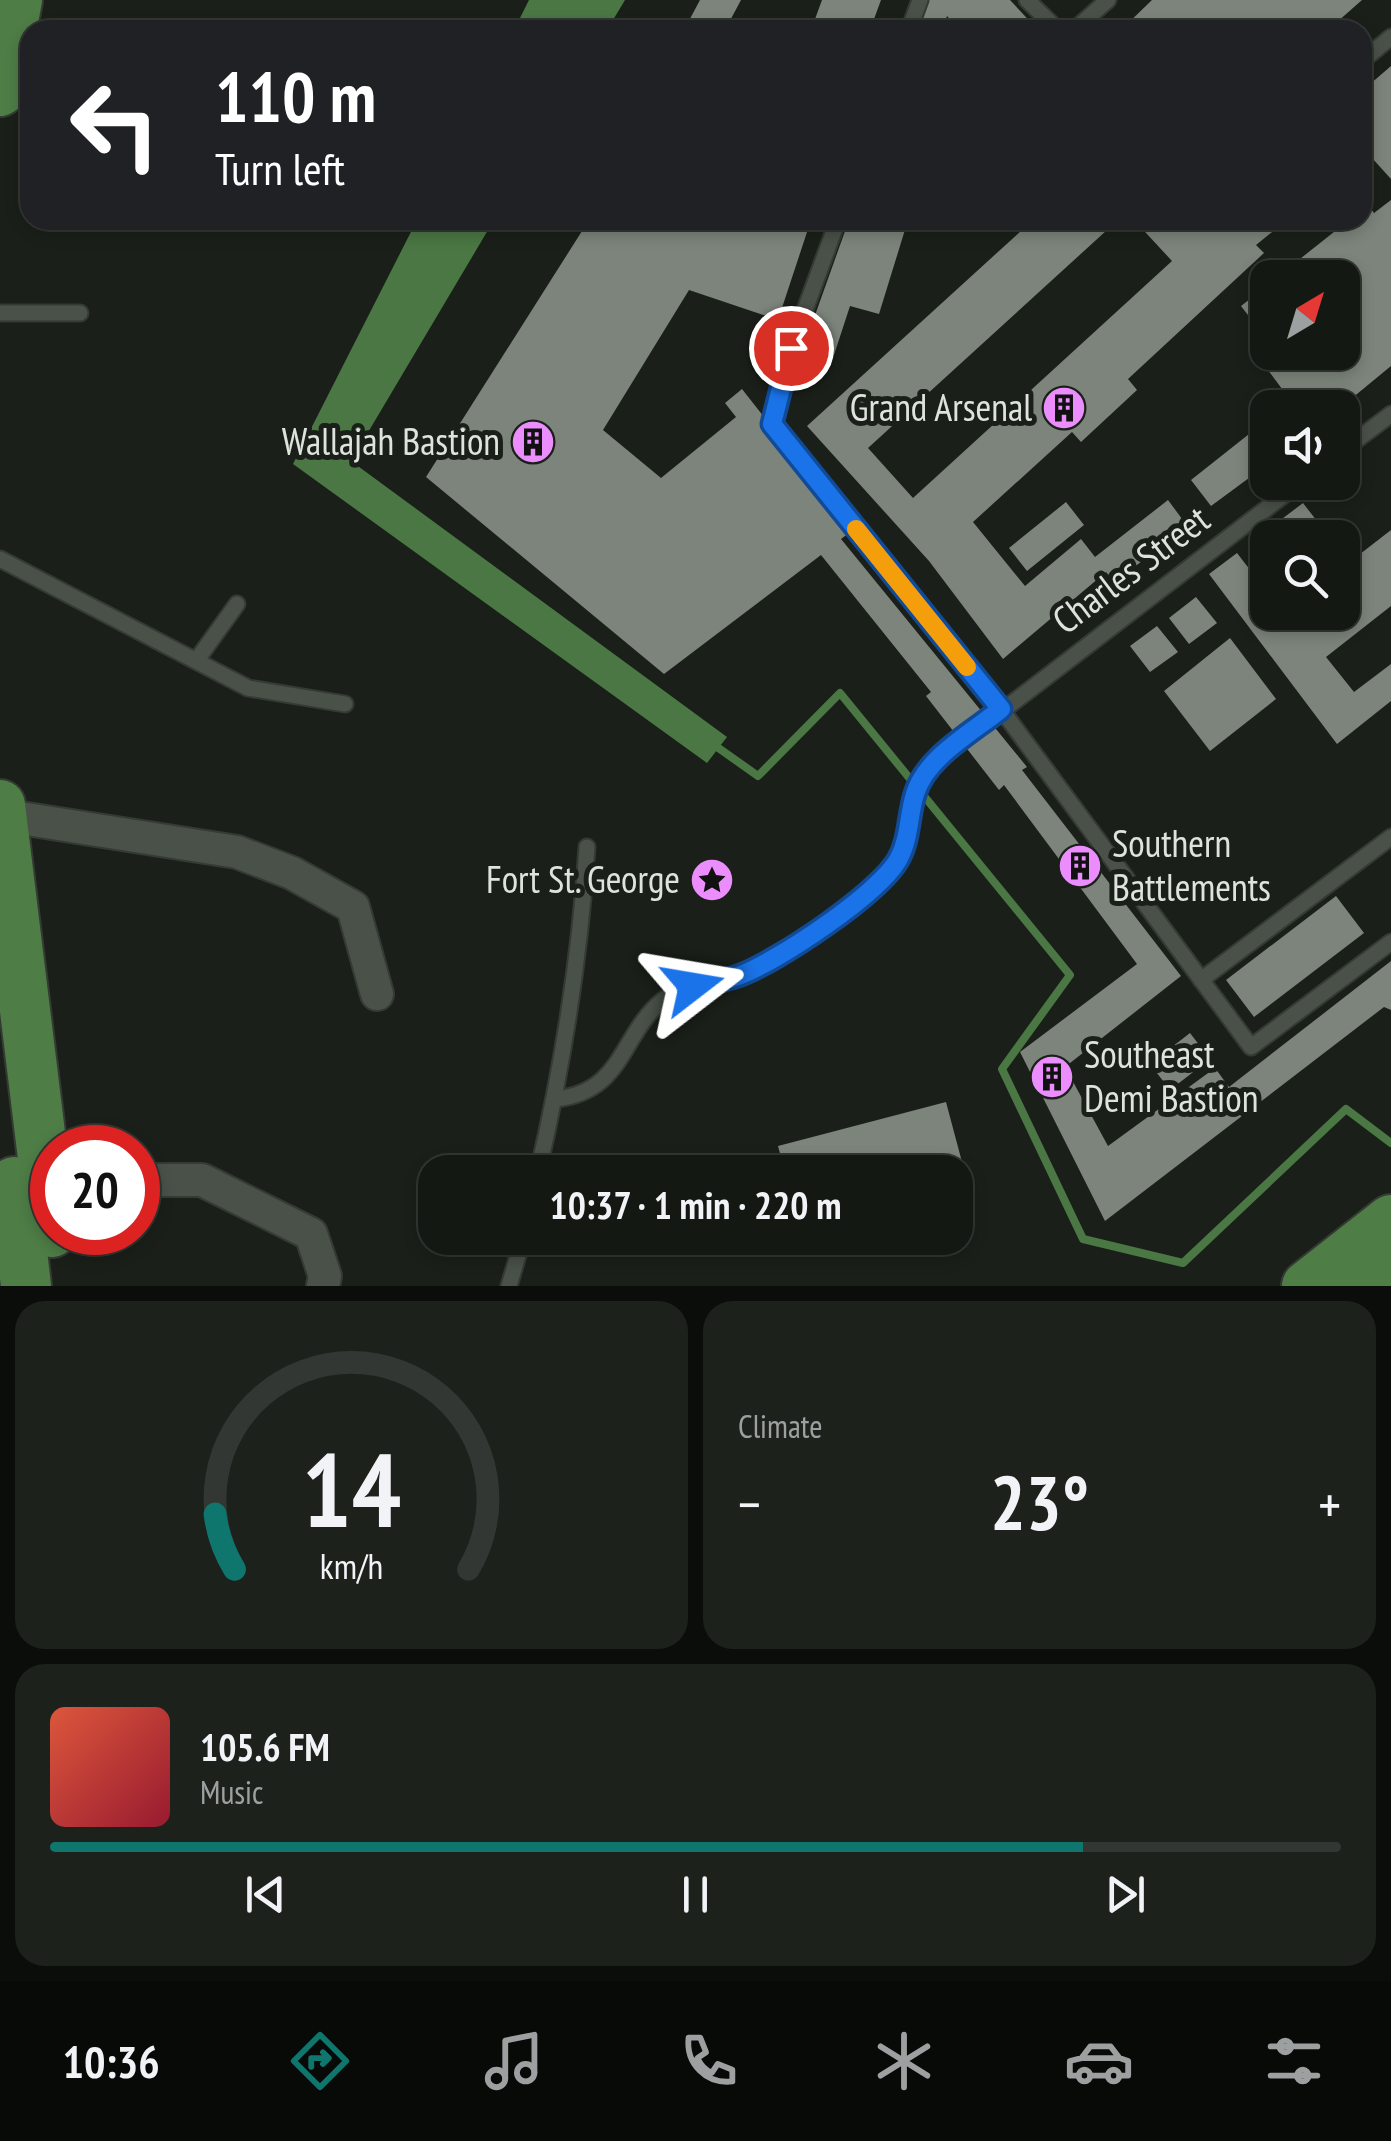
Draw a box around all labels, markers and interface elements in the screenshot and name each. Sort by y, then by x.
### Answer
text: 110 m [215,51,376,141]
icon: left [50,60,180,190]
text: Turn left [215,139,345,197]
north arrow [1250,260,1360,370]
map controls [1250,260,1360,630]
pin [749,306,834,391]
icon: arrive [764,321,819,376]
place label: Grand Arsenal [850,382,1032,431]
building icon: Grand Arsenal [1041,385,1087,431]
button: sound [1250,390,1360,500]
place label: Wallajah Bastion [282,416,500,465]
building icon: Wallajah Bastion [510,419,556,465]
street label: Charles Street [1042,494,1219,644]
button: search [1250,520,1360,630]
place label: Southern Battlements [1112,818,1271,911]
building icon: Southern Battlements [1057,843,1103,889]
place label: Fort St. George [486,854,680,903]
place icon: Fort St. George [689,857,735,903]
position arrow [641,934,745,1038]
place label: Southeast Demi Bastion [1084,1029,1258,1122]
building icon: Southeast Demi Bastion [1029,1054,1075,1100]
speed limit sign: 20 [30,1125,160,1255]
text: 10:37 · 1 min · 220 m [549,1180,842,1229]
text: Climate [738,1405,822,1447]
text: 14 [302,1421,401,1556]
text: 23° [990,1454,1089,1551]
text: − [738,1468,761,1539]
text: + [1318,1468,1341,1539]
text: km/h [320,1543,383,1589]
text: 105.6 FM [200,1722,330,1771]
text: Music [200,1771,263,1813]
icon: previous [238,1867,293,1922]
icon: pause [668,1867,723,1922]
icon: next [1098,1867,1153,1922]
icon: directions [285,2026,355,2096]
icon: music [479,2026,549,2096]
icon: phone [674,2026,744,2096]
icon: climate [869,2026,939,2096]
icon: car [1064,2026,1134,2096]
icon: filters [1259,2026,1329,2096]
text: 10:36 [62,2032,160,2090]

